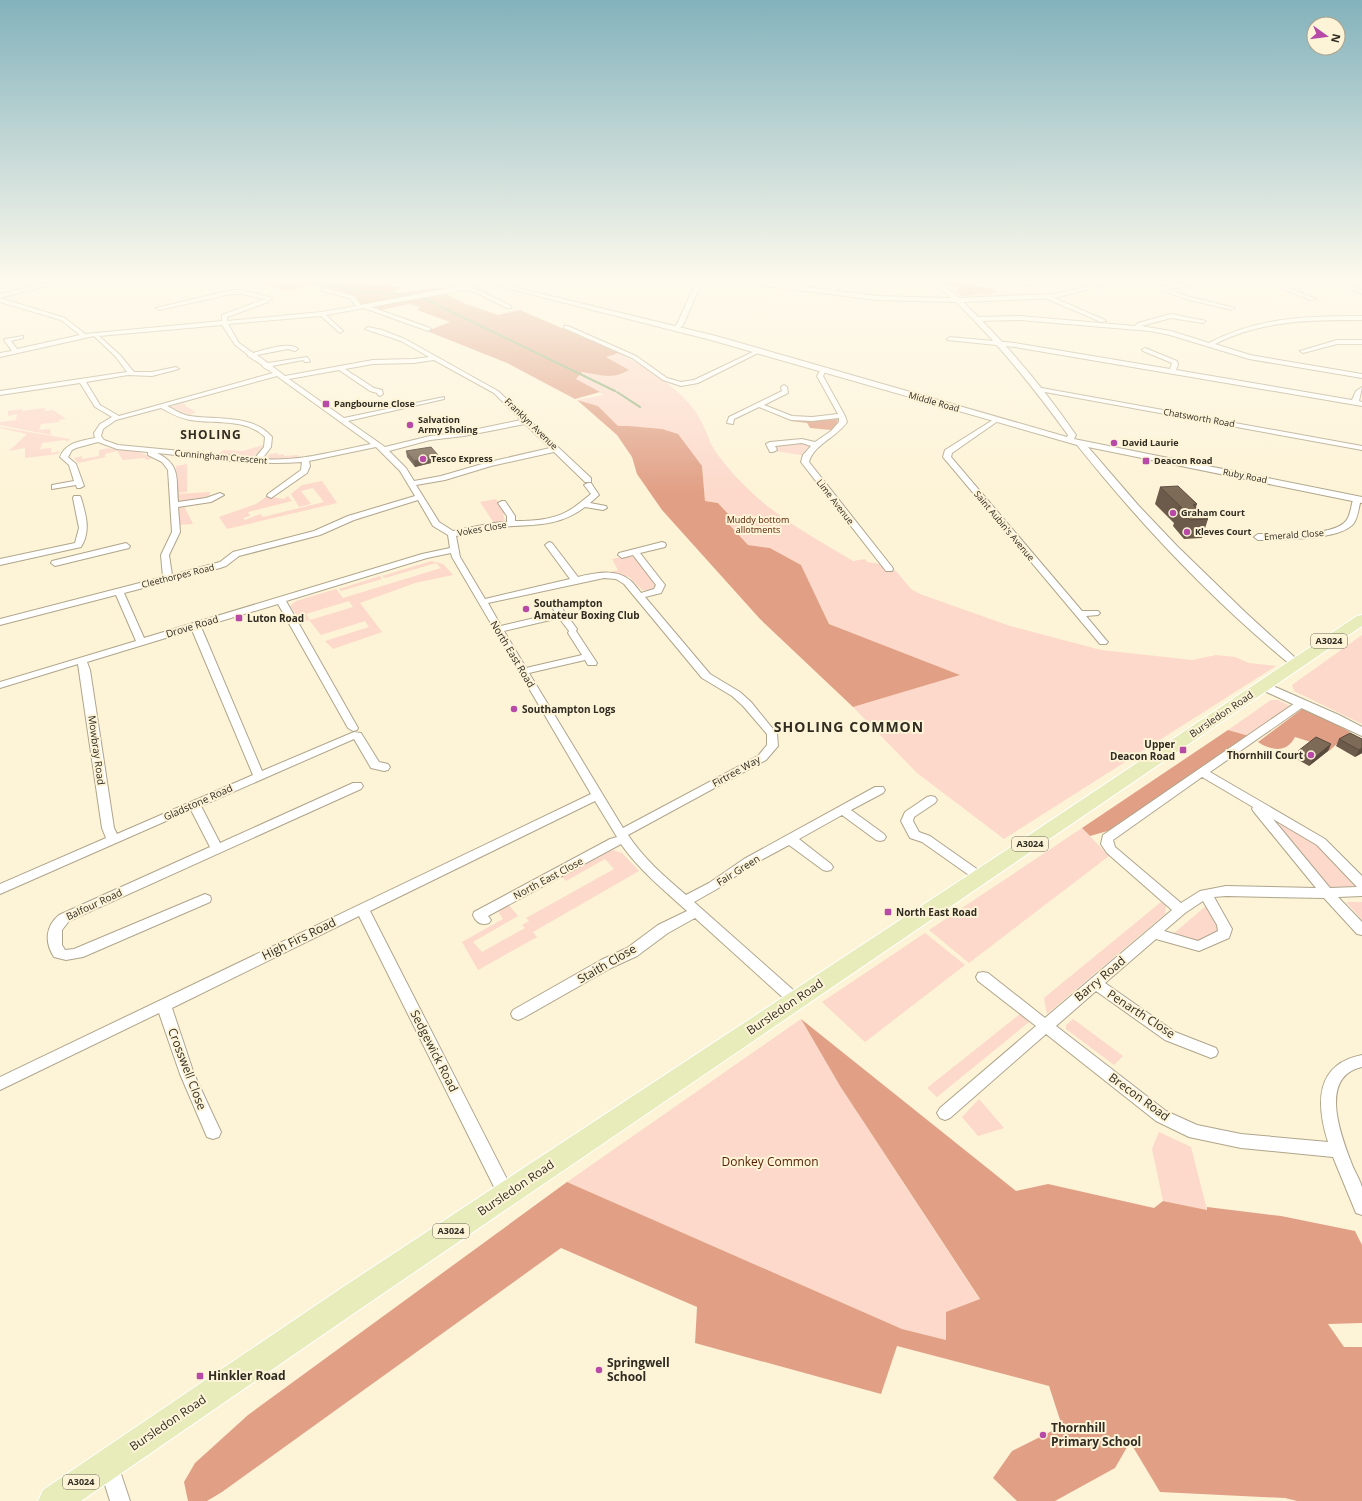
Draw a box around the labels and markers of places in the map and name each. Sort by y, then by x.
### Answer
place label: Pangbourne Close [334,397,415,410]
marker: Pangbourne Close [321,399,331,409]
place label: Salvation Army Sholing [418,413,478,436]
marker: Salvation Army Sholing [405,420,415,430]
place label: David Laurie [1122,436,1179,449]
marker: David Laurie [1109,438,1119,448]
place label: Tesco Express [431,452,493,465]
marker: Tesco Express [418,454,428,464]
place label: Deacon Road [1154,454,1213,467]
marker: Deacon Road [1141,456,1151,466]
place label: Graham Court [1181,506,1245,519]
marker: Graham Court [1168,508,1178,518]
place label: Kleves Court [1195,525,1252,538]
marker: Kleves Court [1182,527,1192,537]
place label: Southampton Amateur Boxing Club [534,596,640,622]
marker: Southampton Amateur Boxing Club [521,604,531,614]
place label: Luton Road [247,611,304,625]
marker: Luton Road [234,613,244,623]
place label: Southampton Logs [522,702,616,716]
marker: Southampton Logs [509,704,519,714]
place label: Upper Deacon Road [1110,737,1175,763]
marker: Upper Deacon Road [1178,745,1188,755]
place label: Thornhill Court [1227,748,1304,762]
marker: Thornhill Court [1306,750,1316,760]
place label: North East Road [896,905,977,919]
marker: North East Road [883,907,893,917]
place label: Springwell School [607,1354,670,1385]
marker: Springwell School [594,1365,604,1375]
place label: Hinkler Road [208,1367,286,1384]
marker: Hinkler Road [195,1371,205,1381]
place label: Thornhill Primary School [1051,1419,1141,1450]
marker: Thornhill Primary School [1038,1430,1048,1440]

